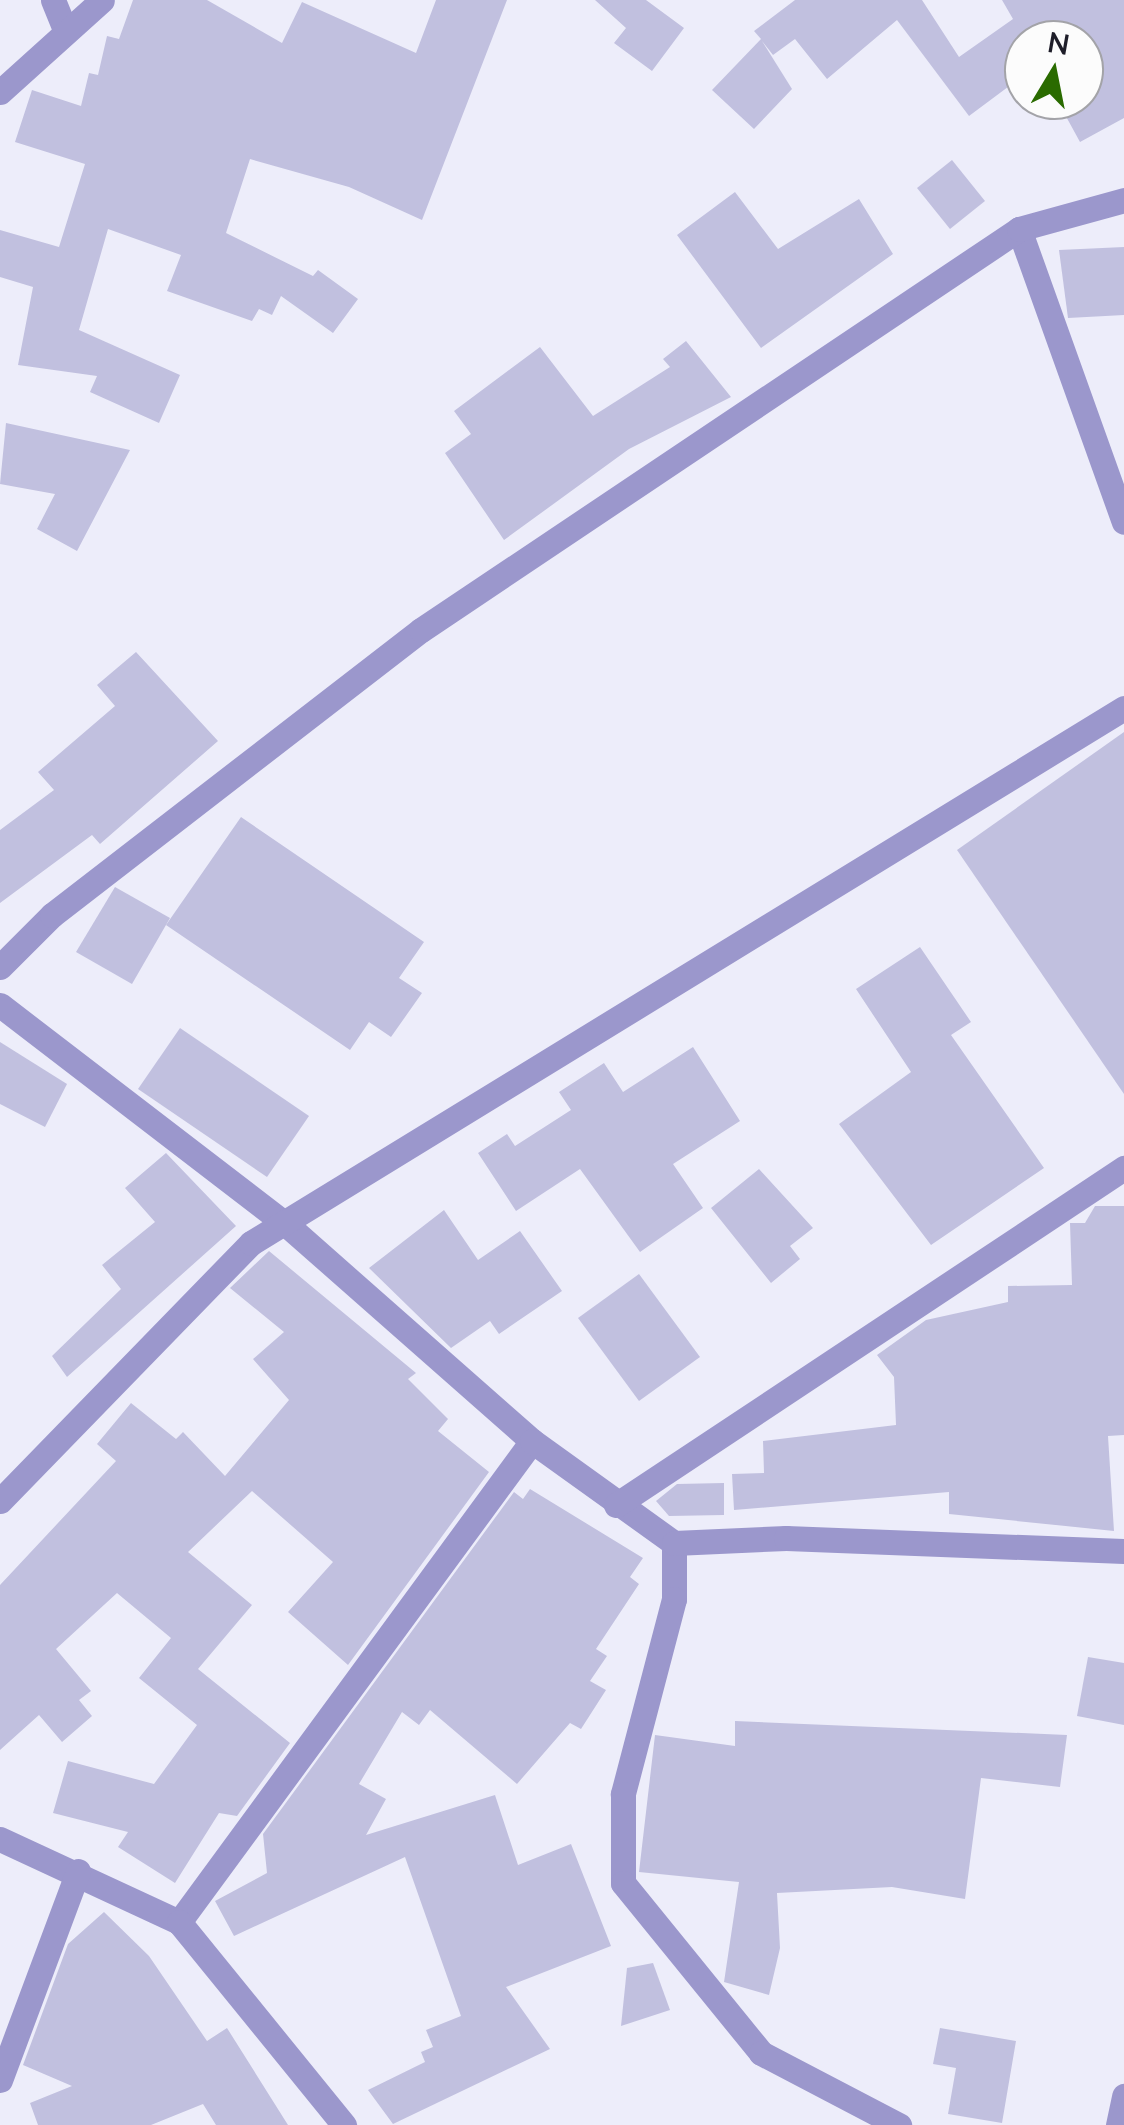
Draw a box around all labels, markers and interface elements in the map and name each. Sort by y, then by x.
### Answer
north arrow [1004,20,1104,120]
text: N [1045,24,1072,61]

